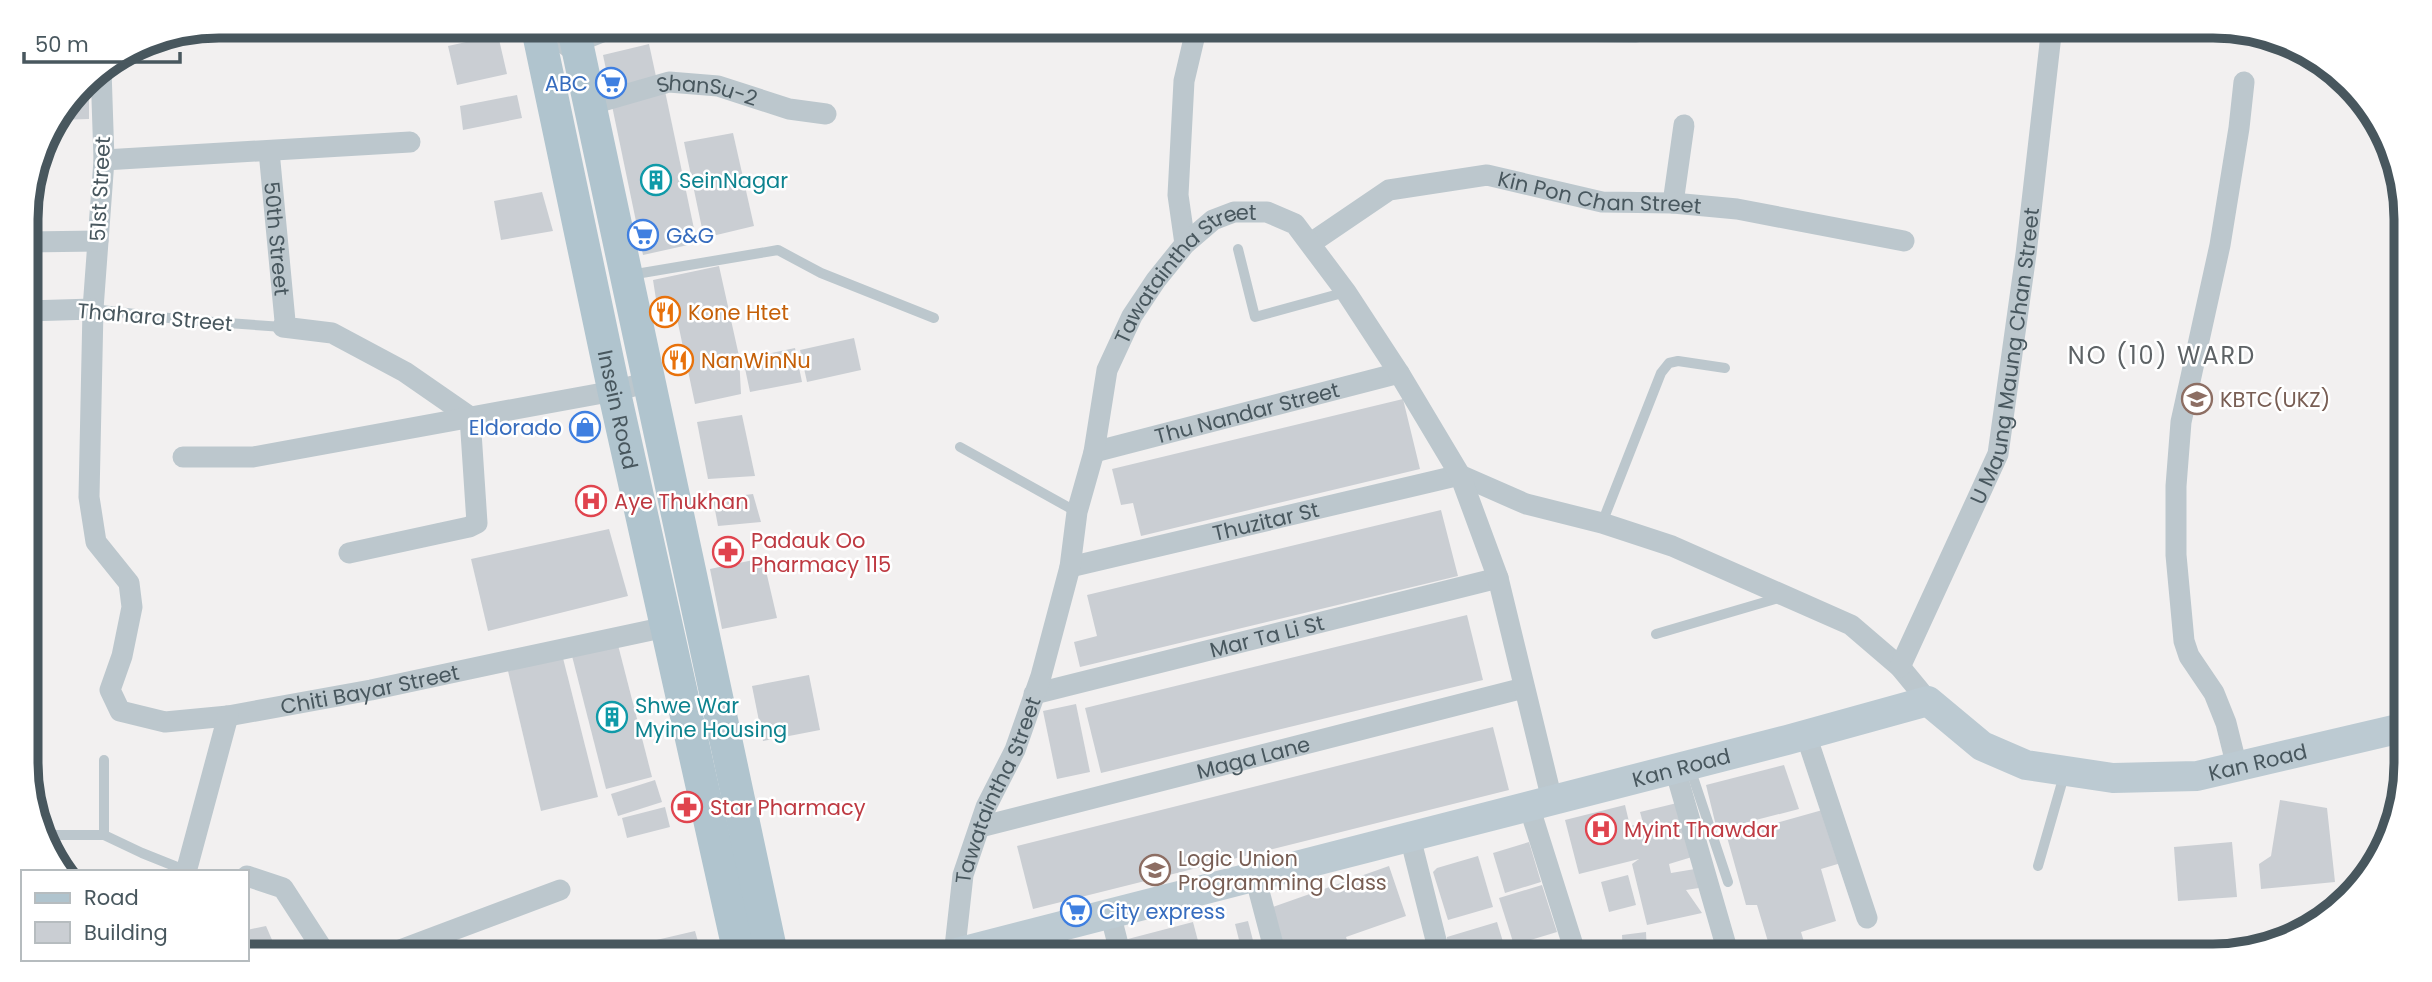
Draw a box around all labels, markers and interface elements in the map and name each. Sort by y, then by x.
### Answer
scale bar [24,21,180,65]
text: 50 m [35,30,89,59]
supermarket icon: ABC [594,66,628,100]
street label: ShanSu-2 [653,68,762,112]
place label: ABC [545,69,588,98]
street label: 51st Street [83,136,117,242]
building icon: SeinNagar [639,163,673,197]
street label: Kin Pon Chan Street [1495,164,1703,220]
place label: SeinNagar [679,166,788,195]
street label: 50th Street [257,180,297,297]
street label: Tawataintha Street [1107,198,1256,348]
street label: U Maung Maung Chan Street [1962,206,2046,509]
supermarket icon: G&G [626,218,660,252]
place label: G&G [666,221,714,250]
restaurant icon: Kone Htet [648,295,682,329]
street label: Thahara Street [76,296,234,338]
place label: Kone Htet [688,298,789,327]
district label: NO (10) WARD [2068,339,2256,372]
restaurant icon: NanWinNu [661,343,695,377]
place label: NanWinNu [701,346,811,375]
street label: Insein Road [591,347,646,472]
street label: Thu Nandar Street [1151,375,1342,450]
school or university icon: KBTC(UKZ) [2180,382,2214,416]
place label: KBTC(UKZ) [2220,385,2330,414]
shop icon: Eldorado [568,410,602,444]
place label: Eldorado [469,413,562,442]
hospital icon: Aye Thukhan [574,484,608,518]
place label: Aye Thukhan [614,487,749,516]
street label: Thuzitar St [1210,494,1322,547]
place label: Padauk Oo Pharmacy 115 [751,526,891,579]
pharmacy icon: Padauk Oo Pharmacy 115 [711,535,745,569]
street label: Mar Ta Li St [1207,608,1327,664]
street label: Chiti Bayar Street [278,657,462,721]
place label: Shwe War Myine Housing [635,691,787,744]
street label: Tawataintha Street [948,693,1047,885]
building icon: Shwe War Myine Housing [595,700,629,734]
street label: Maga Lane [1193,729,1313,786]
street label: Kan Road [2205,736,2310,787]
street label: Kan Road [1629,741,1733,794]
pharmacy icon: Star Pharmacy [670,790,704,824]
place label: Star Pharmacy [710,793,866,822]
hospital icon: Myint Thawdar [1584,812,1618,846]
place label: Myint Thawdar [1624,815,1778,844]
place label: Logic Union Programming Class [1178,844,1387,897]
school or university icon: Logic Union Programming Class [1138,853,1172,887]
legend [21,870,248,961]
text: Road [84,883,139,912]
supermarket icon: City express [1059,894,1093,928]
place label: City express [1099,897,1226,926]
text: Building [84,918,168,947]

